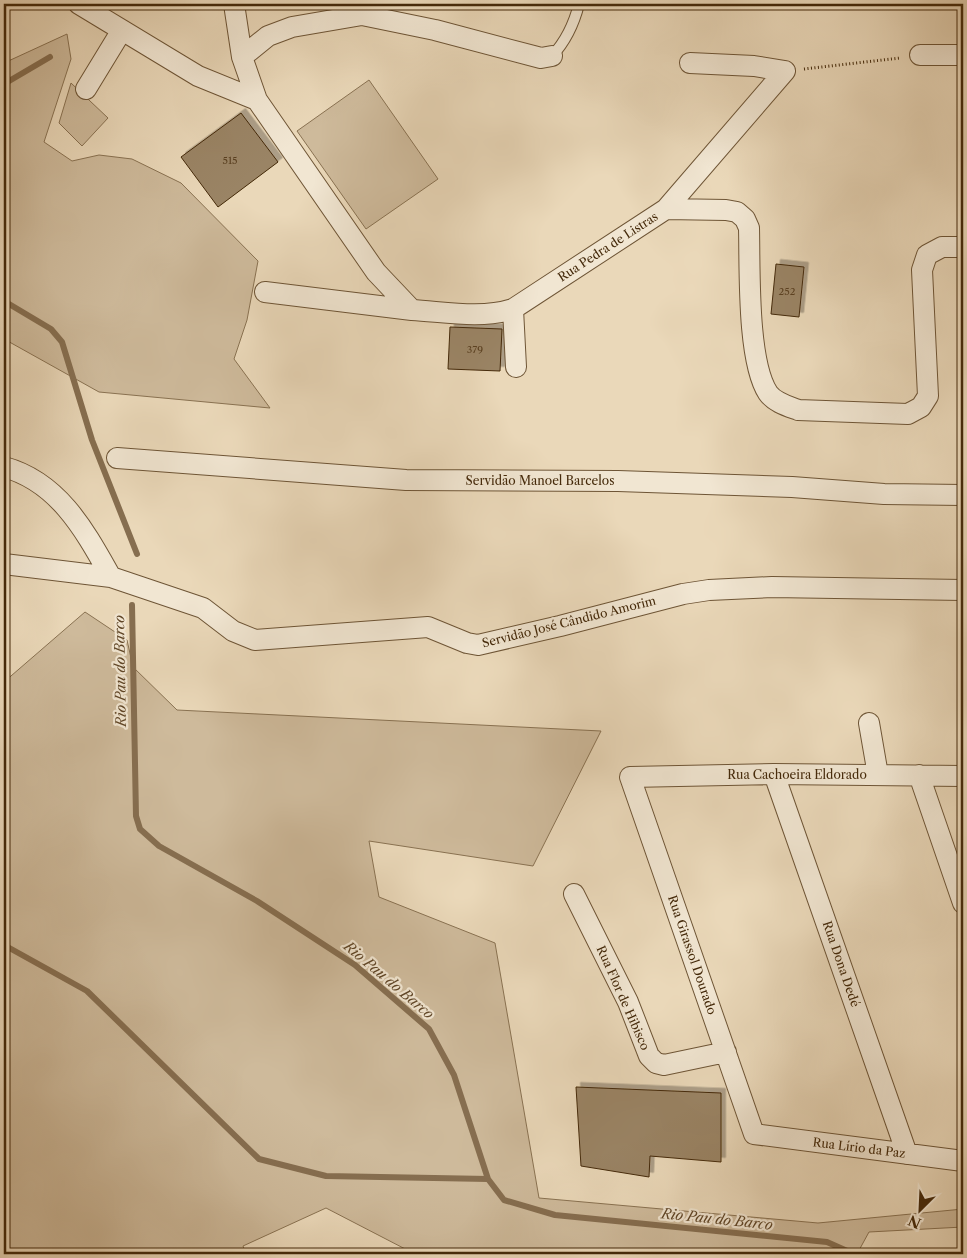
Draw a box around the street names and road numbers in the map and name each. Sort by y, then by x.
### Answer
street label: Rua Pedra de Listras [555,209,661,285]
street label: Servidão Manoel Barcelos [466,473,614,488]
street label: Servidão José Cândido Amorim [480,593,657,650]
street label: Rua Cachoeira Eldorado [727,767,867,782]
street label: Rua Girassol Dourado [665,893,720,1016]
street label: Rua Dona Dedé [820,919,863,1009]
street label: Rua Flor de Hibisco [594,943,653,1053]
street label: Rua Lírio da Paz [812,1134,906,1161]

